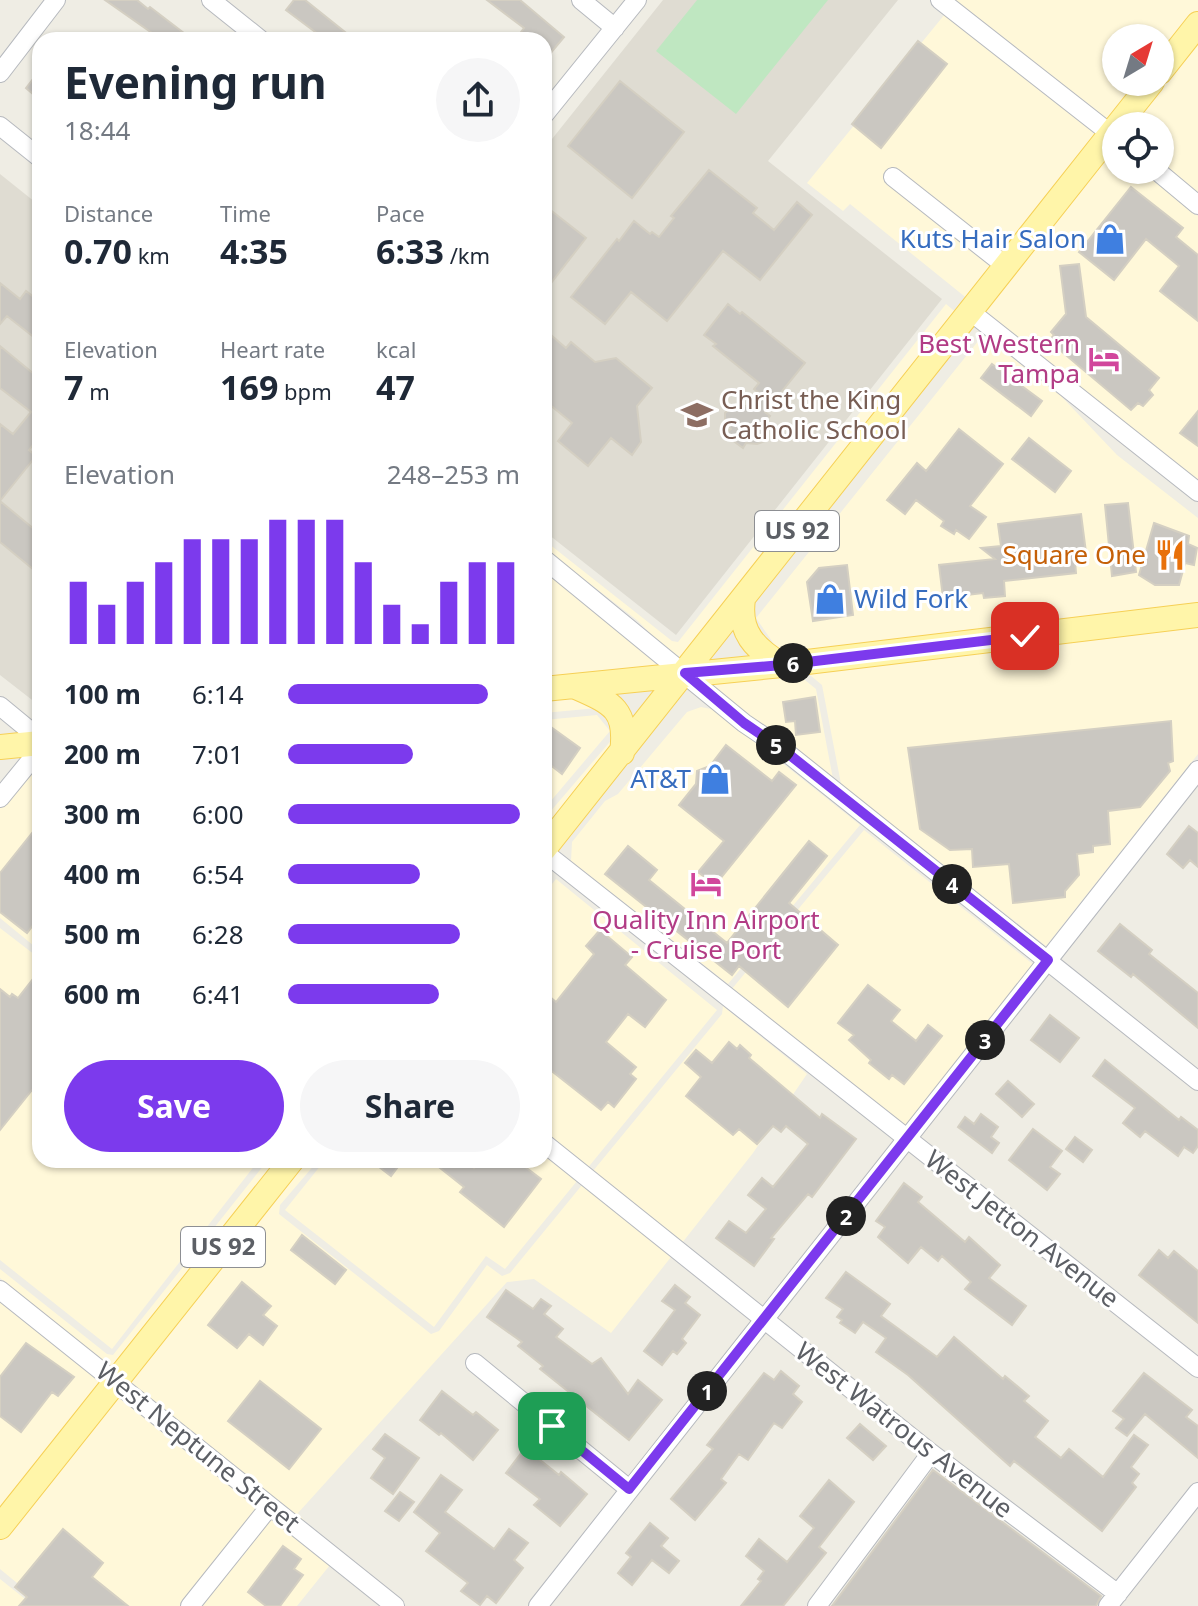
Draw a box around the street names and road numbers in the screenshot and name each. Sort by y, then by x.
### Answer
road number: US 92 [755,511,839,551]
street label: West Jetton Avenue [918,1141,1127,1315]
road number: US 92 [181,1227,265,1267]
street label: West Watrous Avenue [788,1333,1021,1526]
street label: West Neptune Street [89,1353,308,1540]

